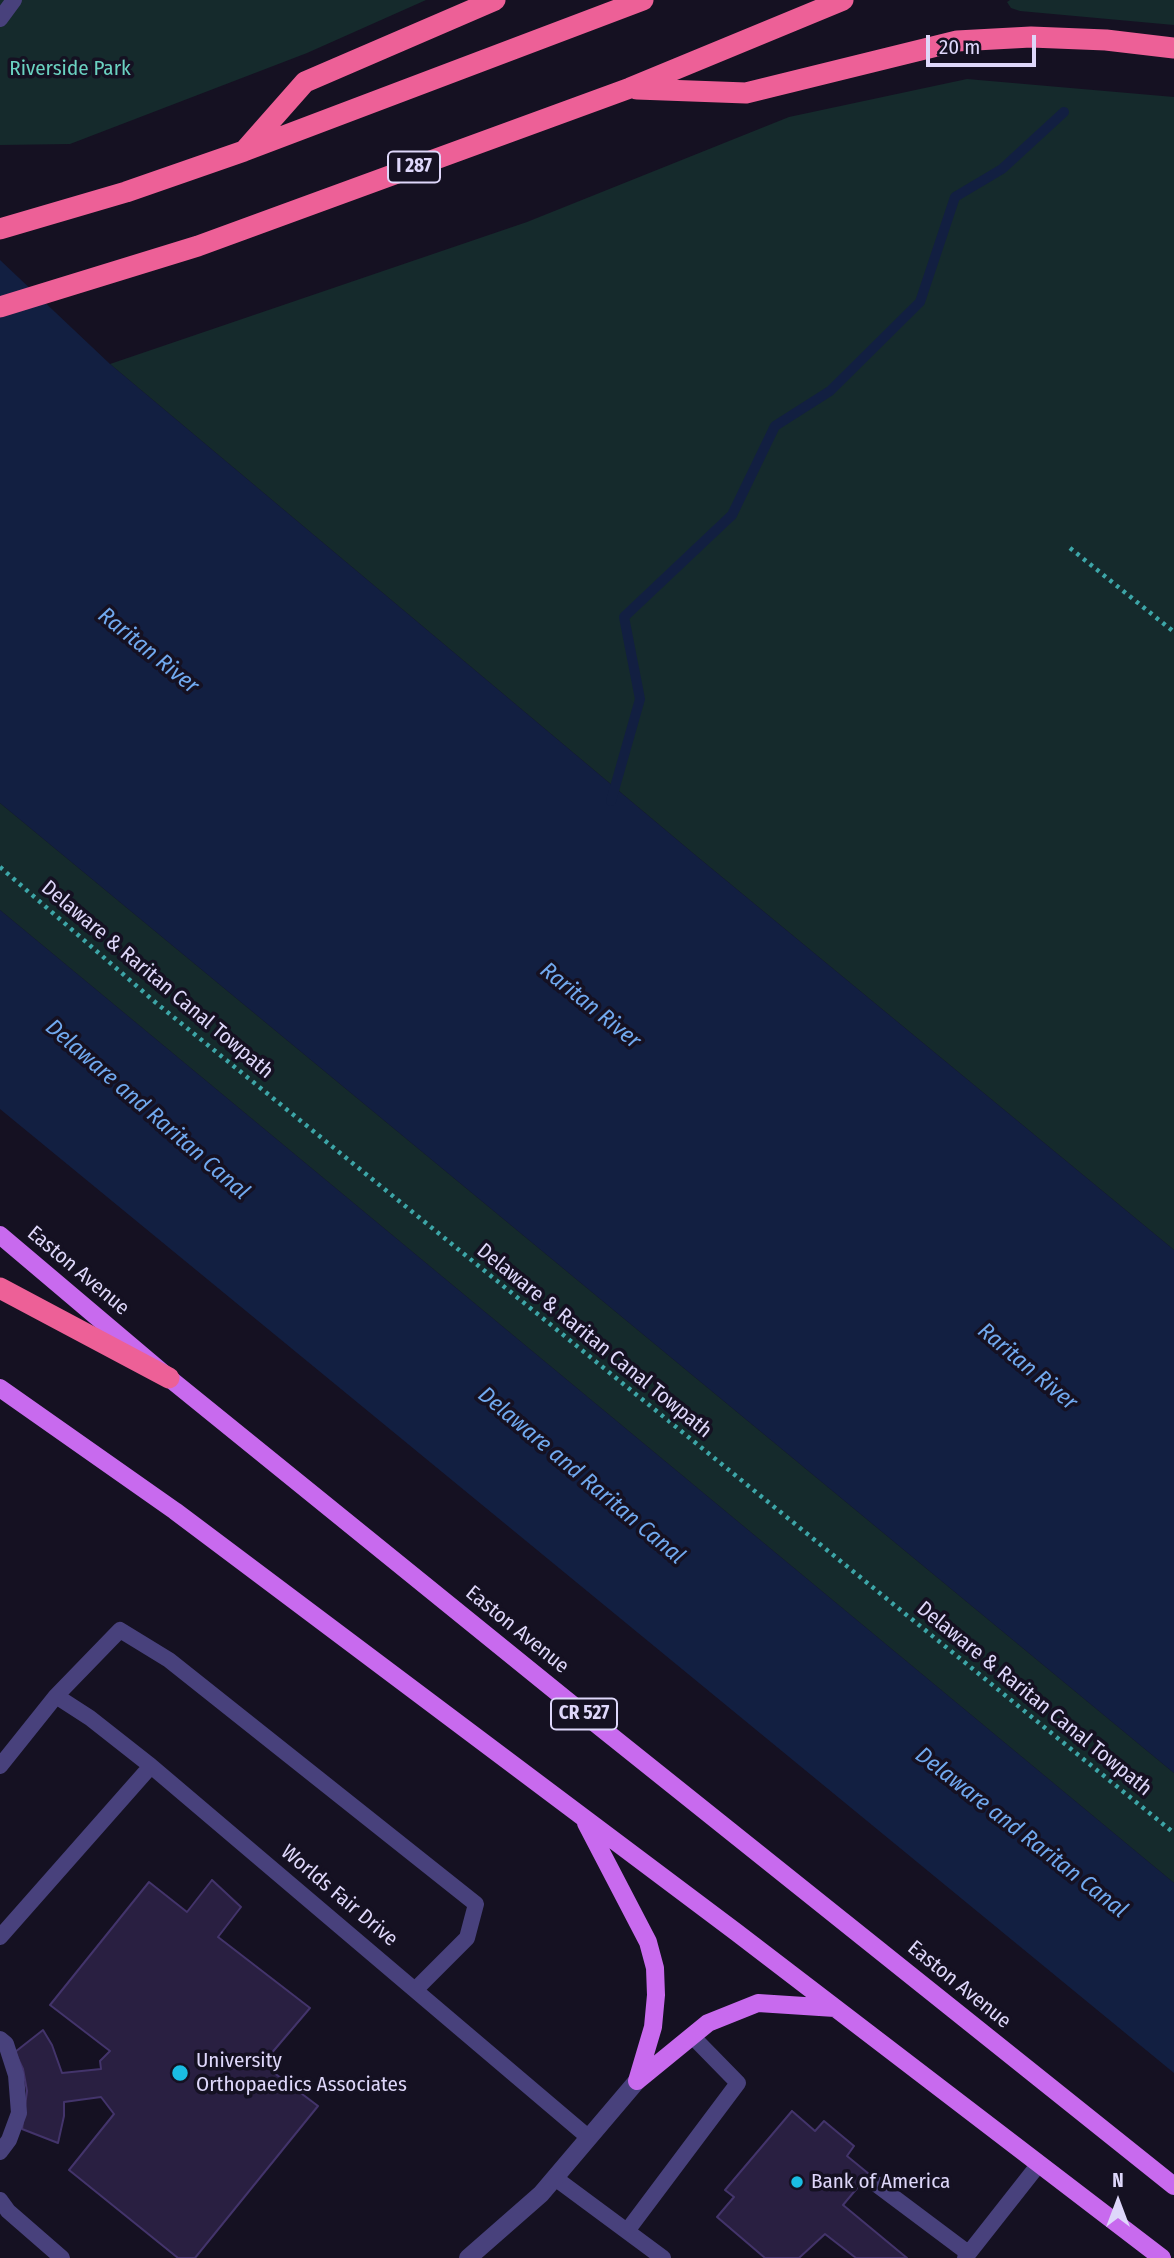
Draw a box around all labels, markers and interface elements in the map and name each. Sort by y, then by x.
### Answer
scale bar [929,21,1039,65]
text: 20 m [939,34,980,60]
park label: Riverside Park [9,56,131,82]
road number: I 287 [388,152,440,182]
water label: Raritan River [92,602,204,700]
street label: Delaware & Raritan Canal Towpath [36,876,278,1084]
water label: Raritan River [534,957,646,1055]
water label: Delaware and Raritan Canal [39,1014,255,1206]
street label: Easton Avenue [22,1221,134,1321]
street label: Delaware & Raritan Canal Towpath [471,1238,717,1444]
water label: Raritan River [972,1317,1082,1417]
water label: Delaware and Raritan Canal [472,1381,690,1571]
street label: Easton Avenue [460,1581,574,1679]
street label: Delaware & Raritan Canal Towpath [911,1596,1157,1802]
road number: CR 527 [551,1698,617,1730]
water label: Delaware and Raritan Canal [910,1742,1132,1924]
street label: Worlds Fair Drive [275,1840,403,1952]
street label: Easton Avenue [902,1936,1016,2034]
place label: University Orthopaedics Associates [196,2048,407,2098]
marker: University Orthopaedics Associates [170,2063,190,2083]
north arrow [1083,2167,1153,2237]
place label: Bank of America [811,2169,950,2195]
text: N [1112,2169,1124,2192]
marker: Bank of America [789,2174,805,2190]

